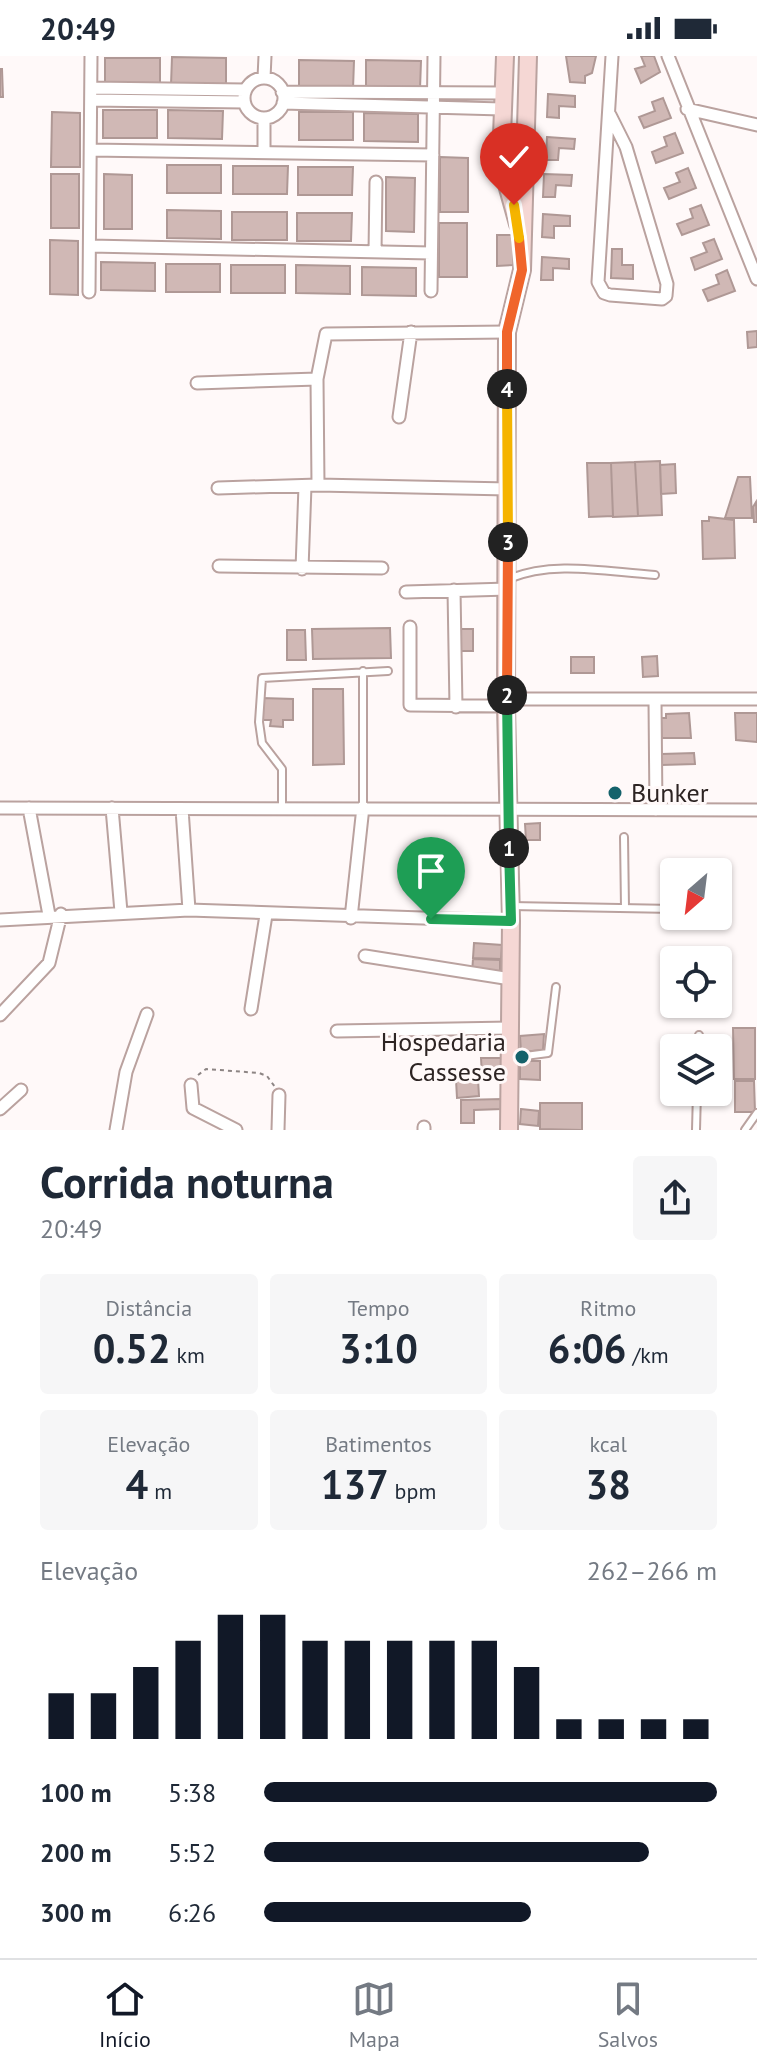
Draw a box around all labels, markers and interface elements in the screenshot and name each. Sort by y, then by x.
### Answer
text: 20:49 [40,9,116,48]
pin [480,123,548,205]
icon: check [492,135,536,179]
pin: 4 [487,369,527,409]
text: 4 [501,375,513,403]
pin: 3 [488,522,528,562]
text: 3 [502,528,514,556]
pin: 2 [487,675,527,715]
text: 2 [501,681,513,709]
place label: Bunker [631,776,709,809]
marker: Bunker [606,784,624,802]
pin: 1 [489,828,529,868]
text: 1 [503,834,515,862]
pin [397,837,465,919]
icon: arrive [409,849,453,893]
north arrow [660,858,732,930]
map controls [660,858,732,1106]
button: locate [660,946,732,1018]
place label: Hospedaria Cassesse [381,1025,506,1088]
button: layers [660,1034,732,1106]
marker: Hospedaria Cassesse [513,1048,531,1066]
text: Corrida noturna [40,1153,334,1210]
button: share [633,1156,717,1240]
text: 20:49 [40,1212,102,1245]
text: Distância [105,1294,192,1322]
text: Tempo [347,1294,410,1322]
text: Ritmo [580,1294,636,1322]
text: 0.52 [93,1322,171,1374]
text: 3:10 [339,1322,418,1374]
text: 6:06 [548,1322,627,1374]
text: km [171,1341,205,1369]
text: /km [627,1341,669,1369]
text: Elevação [107,1430,190,1458]
text: Batimentos [325,1430,432,1458]
text: kcal [589,1430,627,1458]
text: 4 [126,1458,148,1510]
text: 137 [321,1458,389,1510]
text: 38 [585,1458,631,1510]
text: m [148,1477,172,1505]
text: bpm [389,1477,436,1505]
text: Elevação [40,1554,138,1587]
text: 262–266 m [587,1554,717,1587]
text: 100 m [40,1776,112,1809]
text: 5:38 [168,1776,216,1809]
text: 200 m [40,1836,112,1869]
text: 5:52 [168,1836,216,1869]
text: 300 m [40,1896,112,1929]
text: 6:26 [168,1896,216,1929]
tab: Início [99,1977,151,2053]
tab: Mapa [349,1977,400,2053]
tab: Salvos [598,1977,658,2053]

